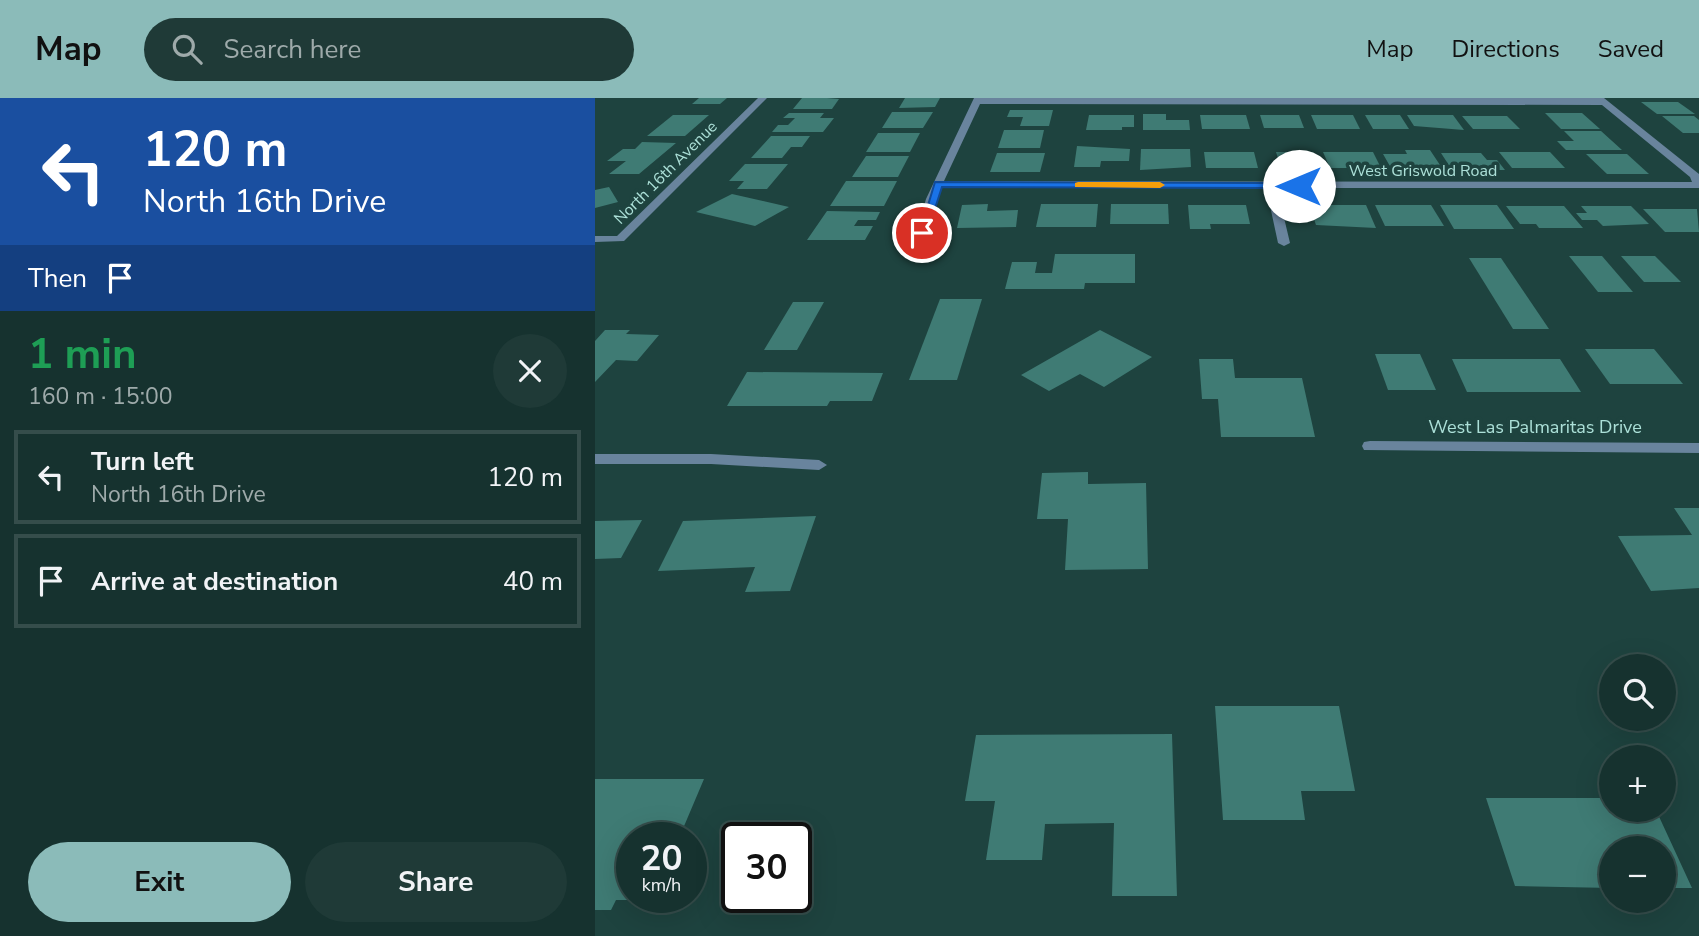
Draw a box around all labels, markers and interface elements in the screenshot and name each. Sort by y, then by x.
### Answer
search box [144,18,634,81]
text: Map [35,27,102,72]
icon: search [168,30,206,68]
text: Search here [224,32,361,67]
text: Map [1366,33,1413,65]
text: Directions [1451,33,1560,65]
text: Saved [1598,33,1664,65]
text: 120 m [143,116,287,183]
street label: North 16th Avenue [609,116,722,229]
icon: left [28,126,119,217]
position arrow [1262,149,1336,223]
street label: West Griswold Road [1349,160,1497,182]
text: North 16th Drive [143,180,386,223]
pin [892,203,952,263]
icon: arrive [903,214,941,252]
icon: arrive [101,259,139,297]
text: Then [28,261,87,296]
text: 1 min [28,326,137,383]
button: close [493,334,567,408]
text: 160 m · 15:00 [28,381,173,412]
street label: West Las Palmaritas Drive [1428,415,1642,439]
text: Turn left [91,444,194,479]
icon: left [32,458,70,496]
text: 120 m [487,460,563,495]
text: North 16th Drive [91,479,266,510]
icon: arrive [32,562,70,600]
text: Arrive at destination [91,564,338,599]
text: 40 m [503,564,563,599]
map controls [1599,654,1676,913]
button: search [1599,654,1676,731]
button: + [1599,745,1676,822]
speed limit sign: 30 [721,822,812,913]
text: 20 [640,835,683,882]
button: − [1599,836,1676,913]
button: Exit [28,842,291,922]
button: Share [305,842,567,922]
text: km/h [642,873,681,897]

